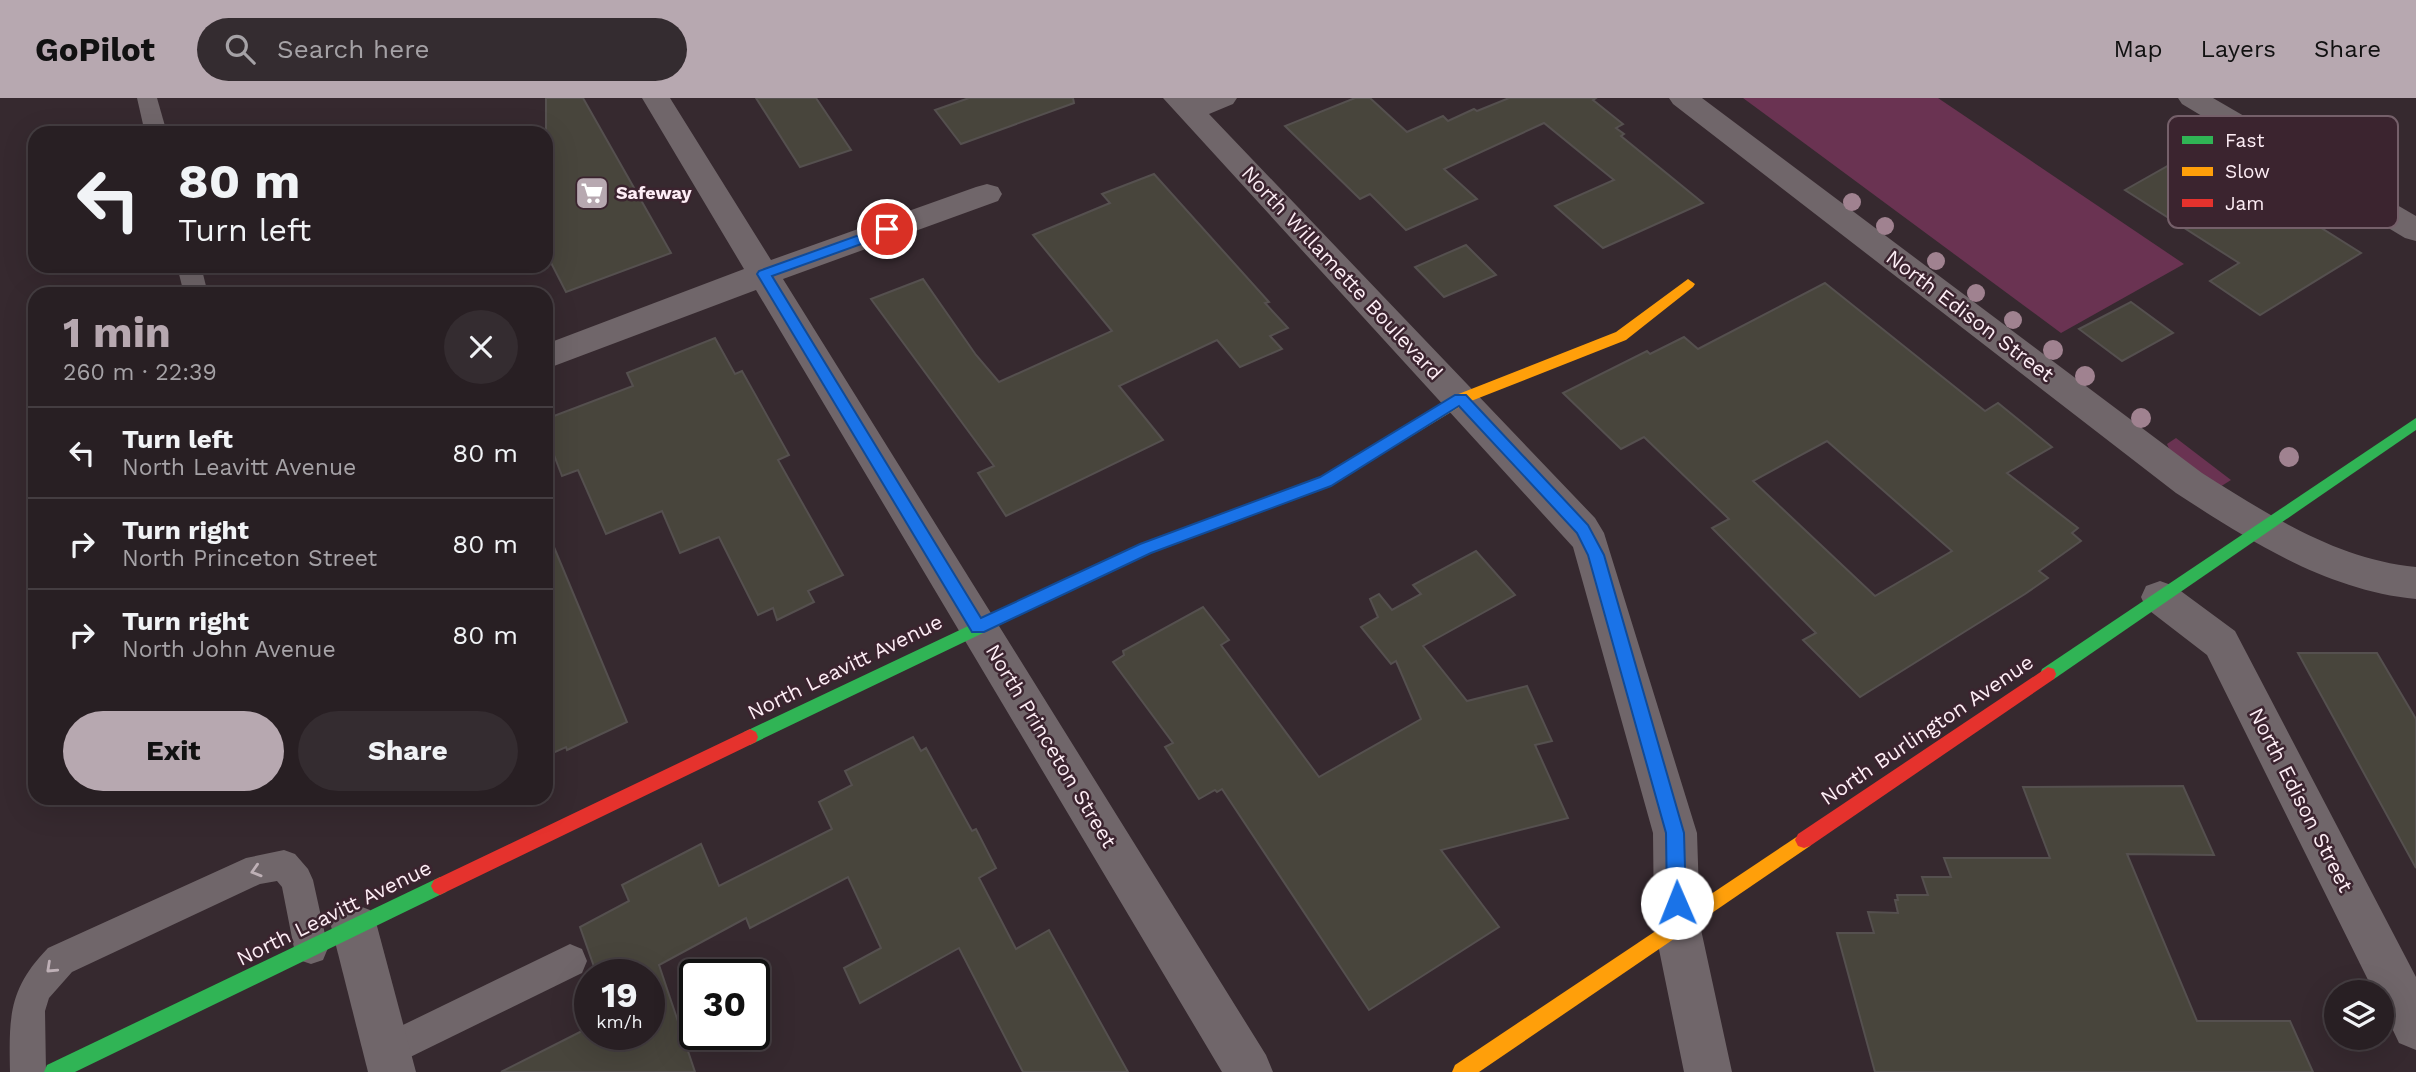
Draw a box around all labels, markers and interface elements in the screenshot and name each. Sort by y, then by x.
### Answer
search box [197,18,687,81]
text: GoPilot [35,30,155,69]
icon: search [221,30,259,68]
text: Search here [277,34,429,64]
text: Map [2114,35,2162,63]
text: Layers [2200,35,2276,63]
text: Share [2314,35,2381,63]
legend [2168,116,2398,228]
text: Fast [2225,129,2264,152]
text: 80 m [178,152,300,210]
icon: left [63,154,154,245]
street label: North Willamette Boulevard [1237,160,1448,385]
text: Slow [2225,160,2270,183]
supermarket icon: Safeway [573,174,611,212]
place label: Safeway [616,182,692,203]
text: Jam [2225,192,2264,215]
pin [857,199,917,259]
icon: arrive [868,210,906,248]
text: Turn left [178,211,311,249]
street label: North Edison Street [1882,244,2059,387]
text: 1 min [63,308,171,357]
button: close [444,310,518,384]
text: 260 m · 22:39 [63,359,217,386]
text: Turn left [122,424,233,454]
icon: left [63,434,101,472]
text: 80 m [452,438,518,468]
text: North Leavitt Avenue [122,454,356,481]
text: Turn right [122,515,249,545]
icon: right [63,525,101,563]
text: 80 m [452,529,518,559]
text: North Princeton Street [122,545,377,572]
text: Turn right [122,606,249,636]
street label: North Leavitt Avenue [743,608,946,725]
icon: right [63,616,101,654]
text: 80 m [452,620,518,650]
text: North John Avenue [122,636,336,663]
street label: North Princeton Street [981,639,1122,852]
street label: North Burlington Avenue [1816,649,2038,810]
street label: North Edison Street [2244,703,2359,896]
button: Exit [63,711,284,791]
button: Share [298,711,518,791]
street label: North Leavitt Avenue [232,854,435,971]
one-way arrow [251,863,263,877]
position arrow [1640,866,1714,940]
one-way arrow [46,959,59,972]
speed limit sign: 30 [679,959,770,1050]
text: 19 [601,974,638,1016]
map controls [2324,980,2394,1050]
button: layers [2324,980,2394,1050]
text: km/h [596,1011,643,1032]

